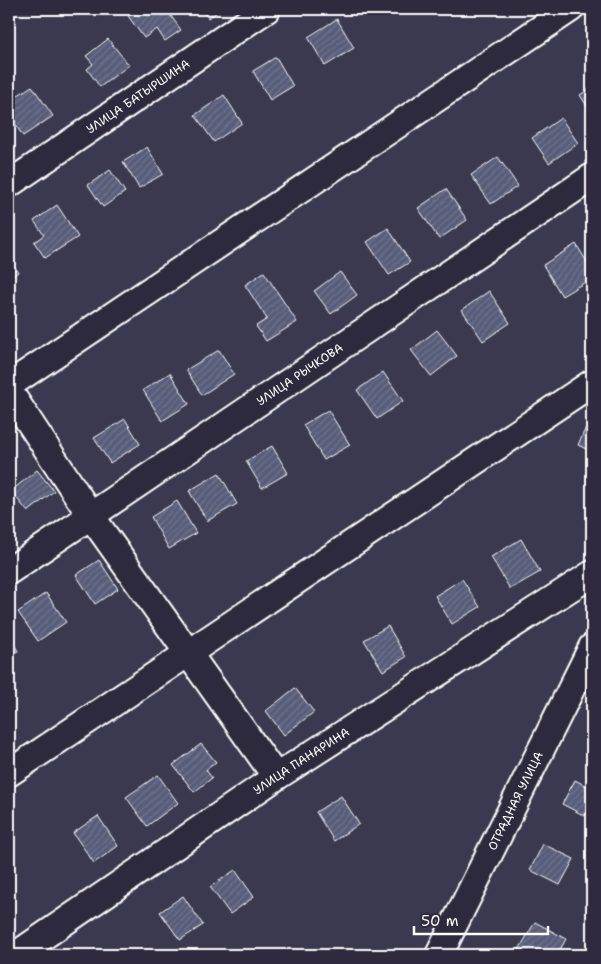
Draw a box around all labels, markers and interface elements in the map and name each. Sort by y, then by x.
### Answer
street label: УЛИЦА БАТЫРШИНА [83,55,193,137]
street label: УЛИЦА РЫЧКОВА [254,339,346,409]
street label: УЛИЦА ПАНАРИНА [250,724,353,798]
street label: ОТРАДНАЯ УЛИЦА [484,749,547,853]
scale bar [414,904,547,936]
text: 50 m [421,911,459,931]

